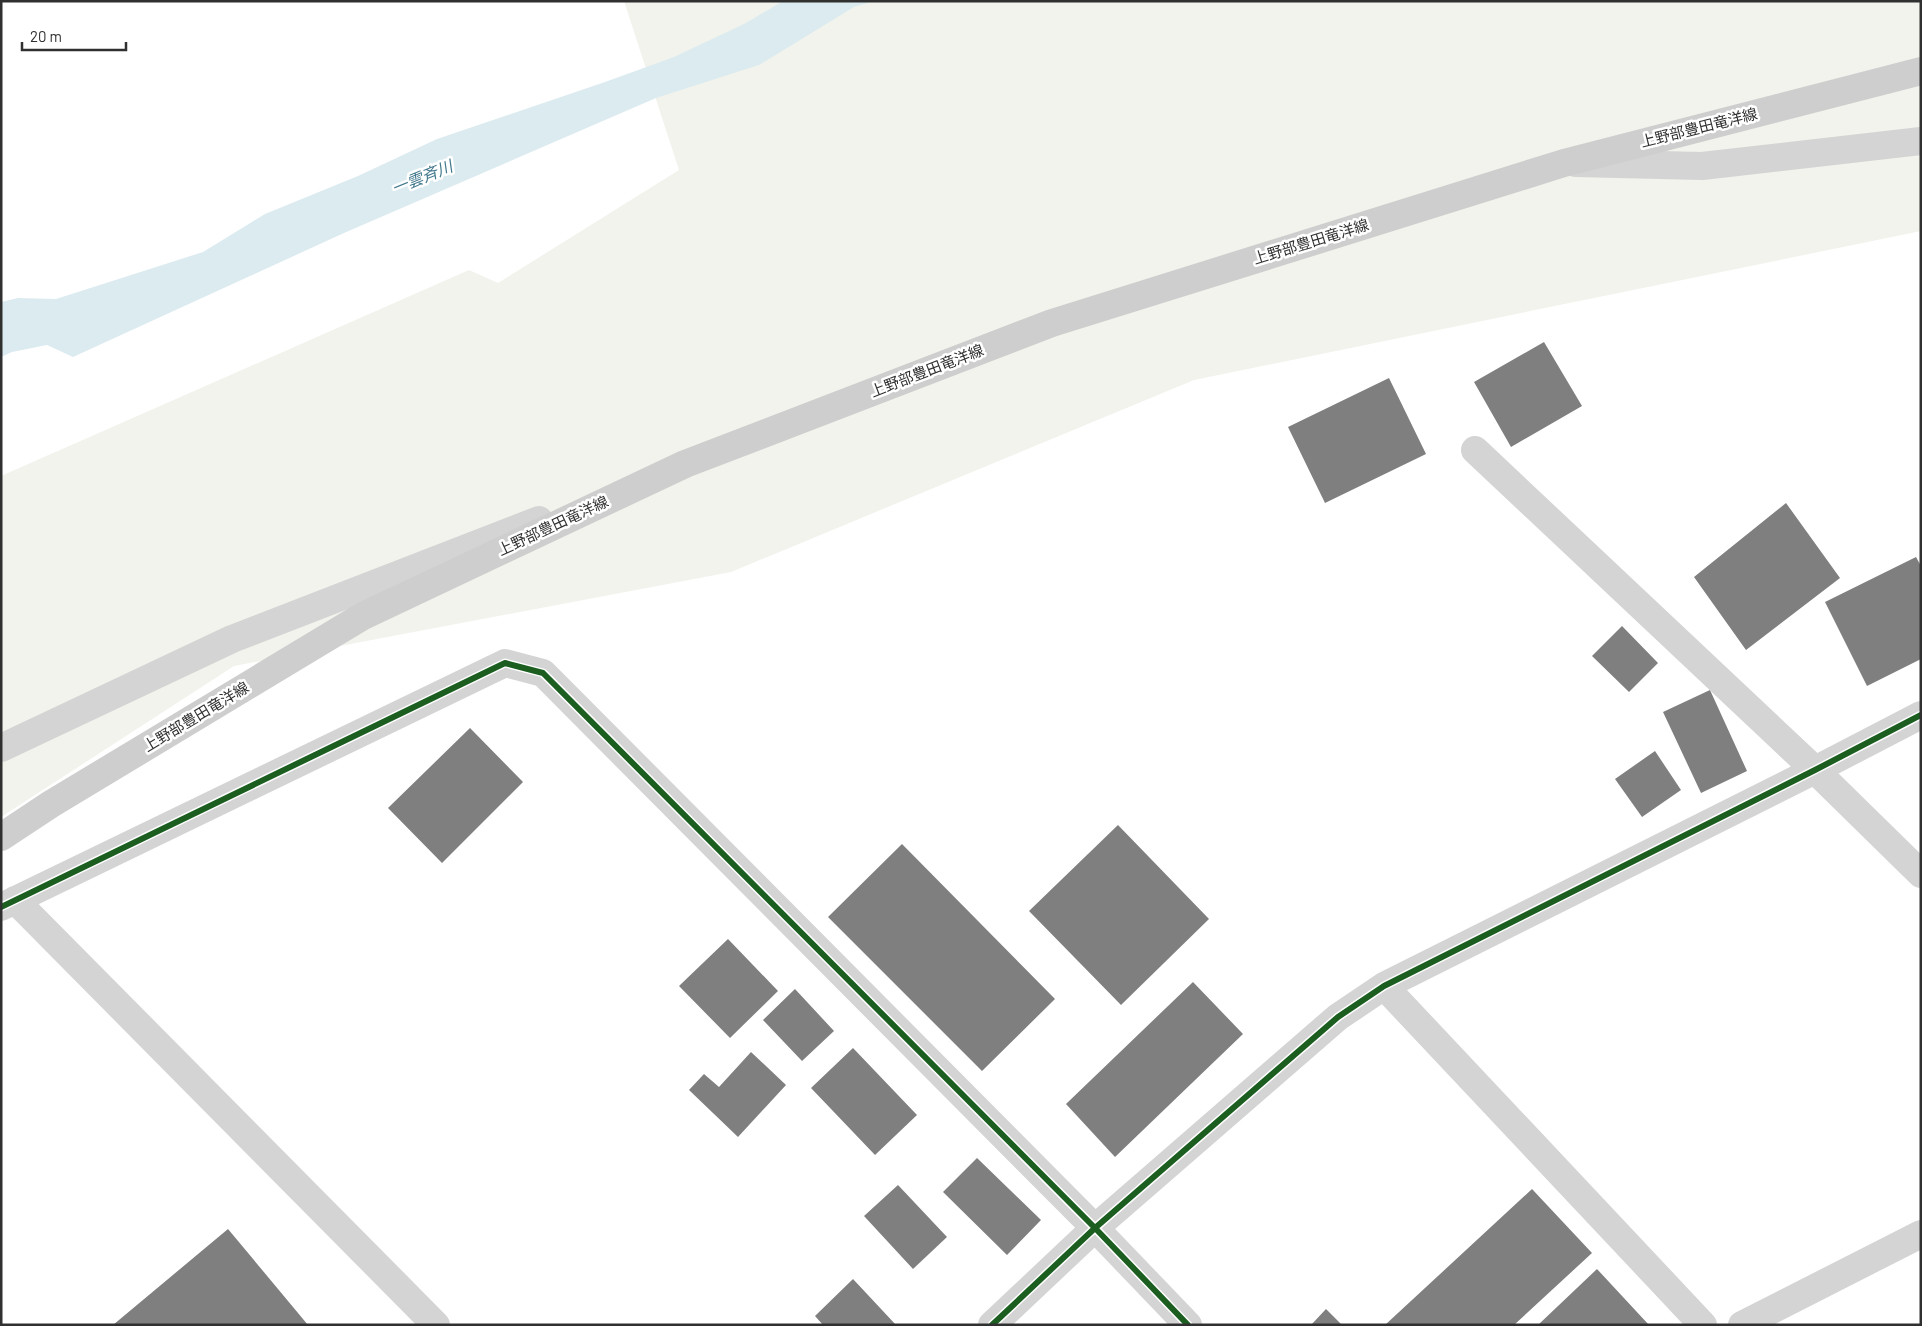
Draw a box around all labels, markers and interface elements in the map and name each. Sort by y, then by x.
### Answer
scale bar [22,20,126,52]
text: 20 m [30,27,62,45]
street label: 上野部豊田竜洋線 [1638,104,1759,150]
water label: 一雲斉川 [389,155,457,197]
street label: 上野部豊田竜洋線 [1251,215,1371,267]
street label: 上野部豊田竜洋線 [867,340,986,400]
street label: 上野部豊田竜洋線 [494,492,611,559]
street label: 上野部豊田竜洋線 [139,678,252,755]

